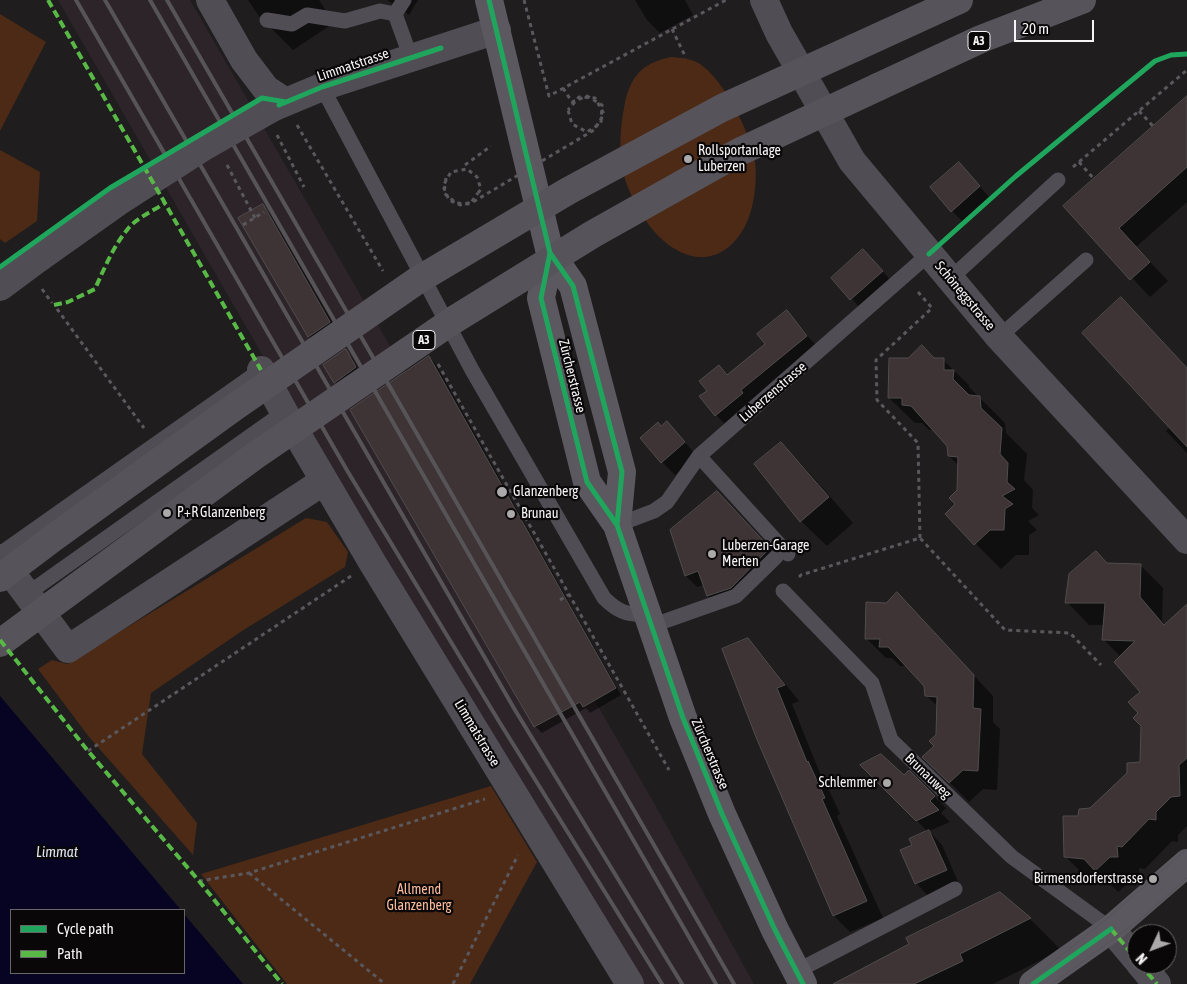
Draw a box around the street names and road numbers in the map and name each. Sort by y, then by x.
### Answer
road number: A3 [968,31,990,50]
street label: Limmatstrasse [315,45,391,85]
street label: Schöneggstrasse [931,258,999,334]
road number: A3 [413,330,435,350]
street label: Zürcherstrasse [555,337,589,415]
street label: Luberzenstrasse [736,358,810,426]
street label: Limmatstrasse [451,697,503,769]
street label: Zürcherstrasse [688,716,732,792]
street label: Brunauweg [901,750,955,802]

